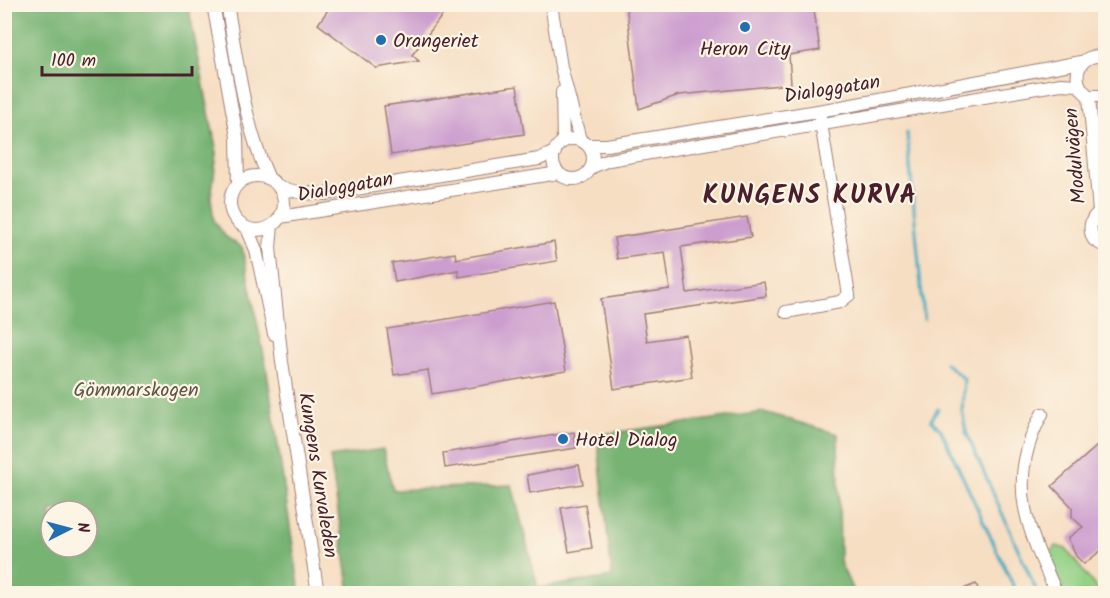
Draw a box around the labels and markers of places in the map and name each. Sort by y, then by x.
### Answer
marker: Heron City [738,20,752,34]
place label: Orangeriet [393,26,479,58]
marker: Orangeriet [374,33,388,47]
place label: Heron City [700,34,791,66]
place label: Hotel Dialog [575,425,678,457]
marker: Hotel Dialog [556,432,570,446]

